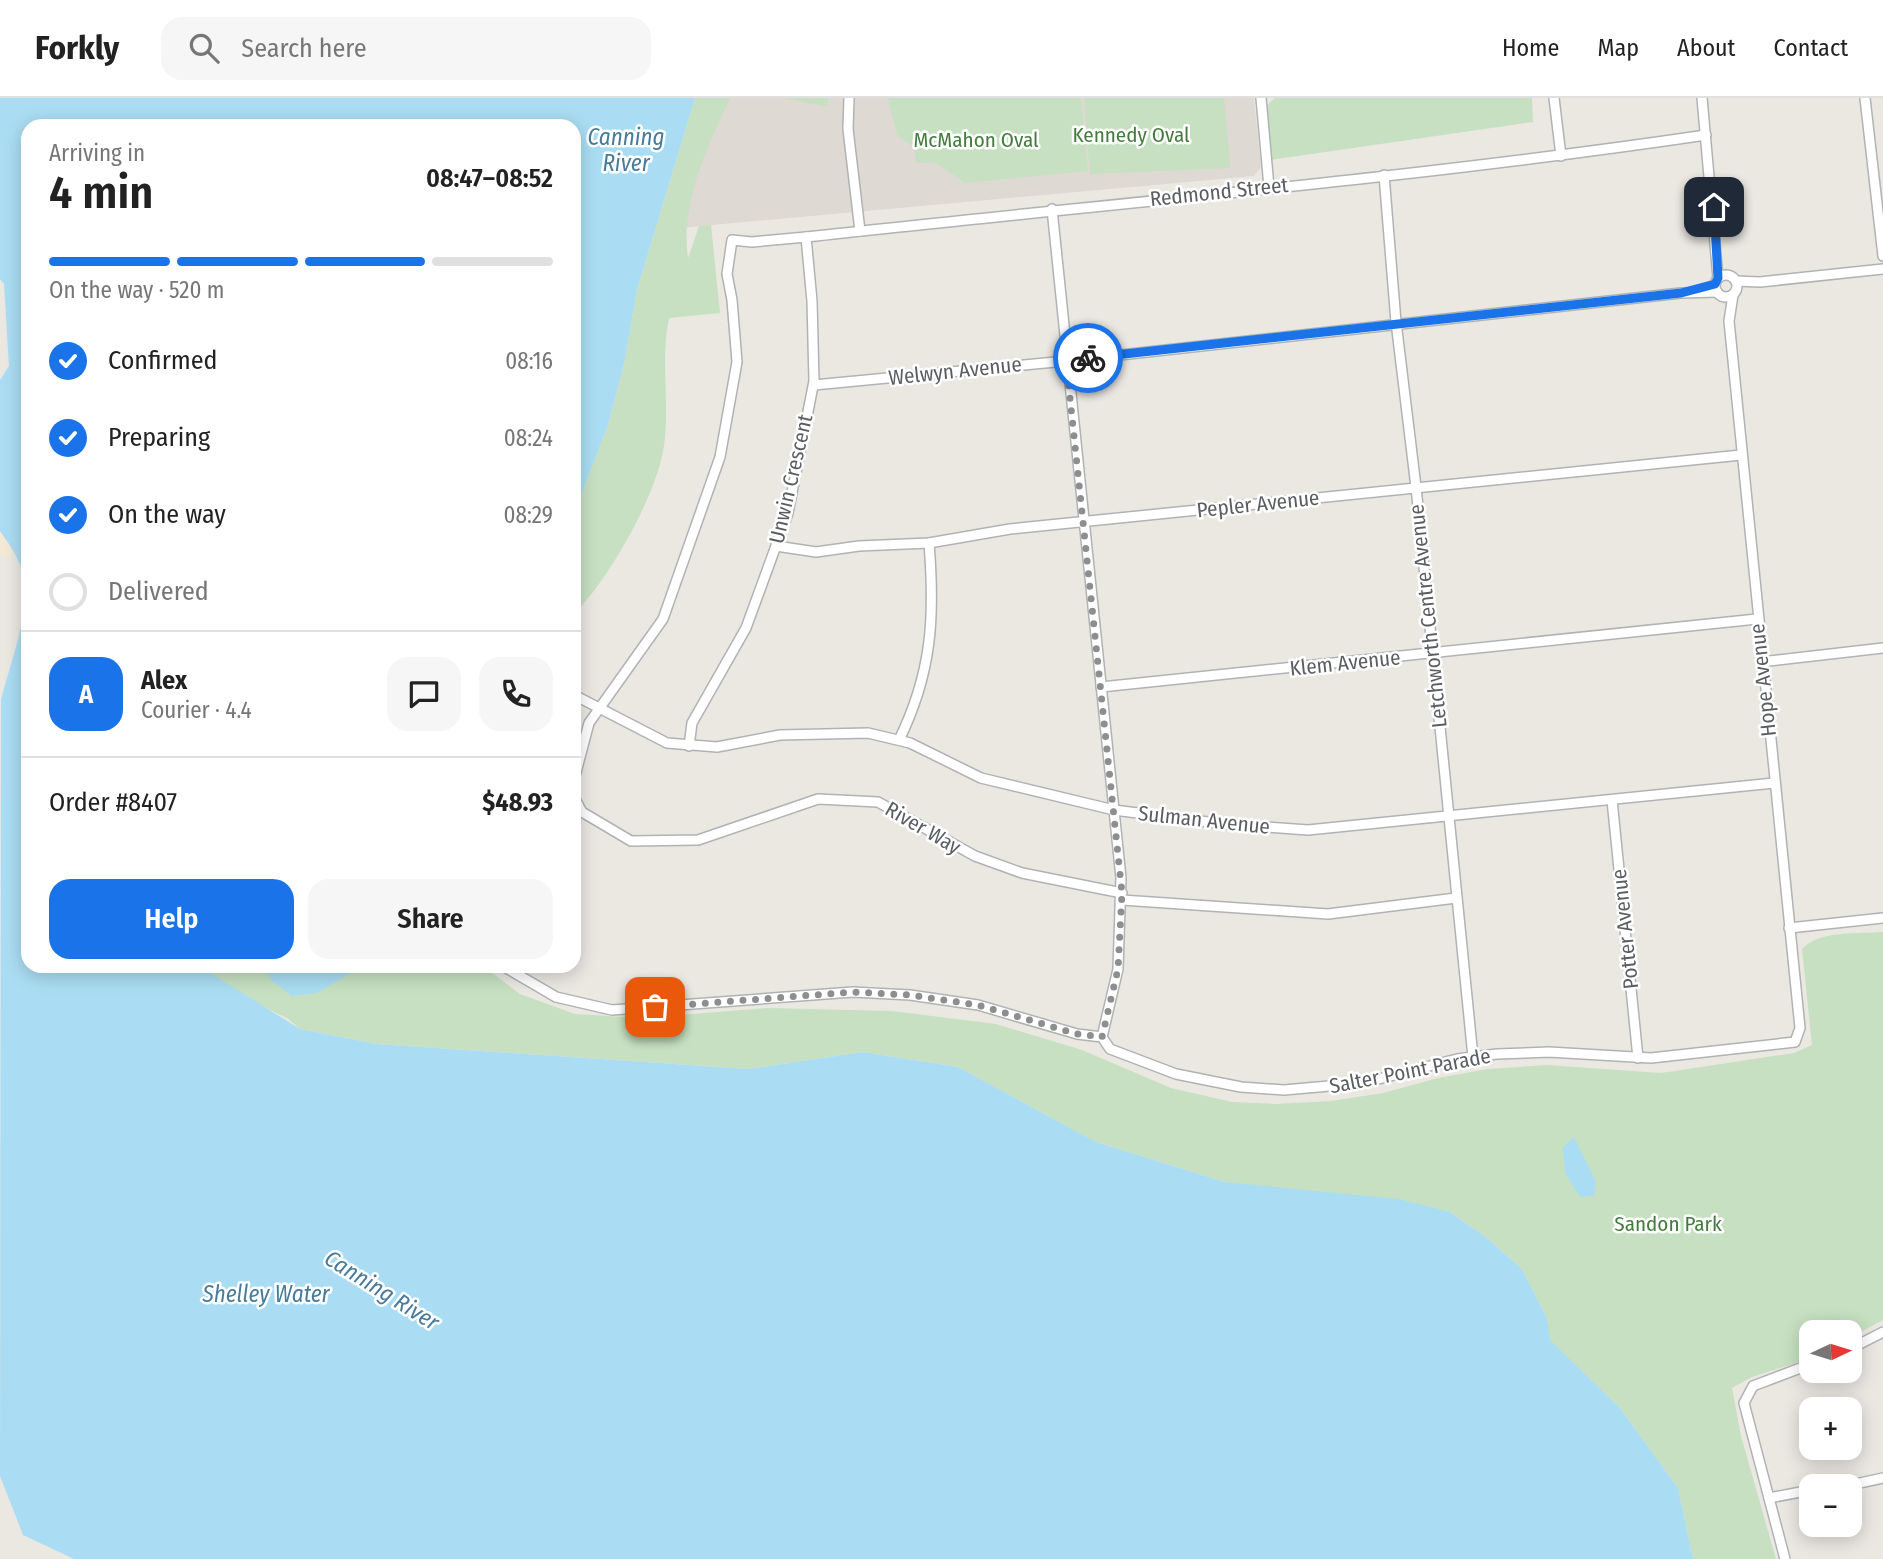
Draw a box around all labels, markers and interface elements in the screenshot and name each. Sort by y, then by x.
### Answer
search box [161,17,651,80]
text: Forkly [35,28,119,68]
icon: search [185,29,223,67]
text: Search here [241,33,367,64]
text: Home [1502,34,1559,62]
text: Map [1597,34,1639,62]
text: About [1677,34,1735,62]
text: Contact [1773,34,1848,62]
park label: Kennedy Oval [1072,122,1190,148]
water label: Canning River [588,123,664,177]
park label: McMahon Oval [913,127,1039,153]
text: Arriving in [49,139,145,167]
text: 08:47–08:52 [426,163,553,194]
text: 4 min [49,165,153,220]
street label: Redmond Street [1149,172,1290,212]
pin [1684,177,1744,237]
icon: home [1695,188,1733,226]
text: On the way · 520 m [49,276,225,304]
courier [1053,323,1123,393]
icon: bike [1069,339,1107,377]
icon: check [49,342,87,380]
text: Confirmed [108,345,218,376]
text: 08:16 [505,347,553,375]
street label: Welwyn Avenue [887,351,1023,391]
street label: Unwin Crescent [764,412,819,546]
icon: check [49,419,87,457]
text: Preparing [108,422,210,453]
text: 08:24 [504,424,553,452]
street label: Pepler Avenue [1195,485,1321,523]
icon: check [49,496,87,534]
text: On the way [108,499,226,530]
text: 08:29 [503,501,553,529]
street label: Letchworth Centre Avenue [1403,503,1453,729]
text: Delivered [108,576,209,607]
street label: Hope Avenue [1744,622,1782,738]
street label: Klem Avenue [1288,644,1402,682]
button: chat [387,657,461,731]
button: phone [479,657,553,731]
text: Alex [141,665,187,696]
text: A [79,679,93,710]
text: Courier · 4.4 [141,696,252,724]
text: Order #8407 [49,787,177,818]
text: $48.93 [482,787,553,818]
street label: River Way [881,796,966,860]
street label: Sulman Avenue [1137,800,1271,840]
street label: Potter Avenue [1606,868,1644,990]
button: Help [49,879,294,959]
button: Share [308,879,553,959]
pin [625,977,685,1037]
icon: bag [636,988,674,1026]
street label: Salter Point Parade [1327,1043,1493,1099]
park label: Sandon Park [1614,1211,1722,1237]
water label: Canning River [320,1244,445,1337]
water label: Shelley Water [201,1280,331,1308]
north arrow [1799,1320,1862,1382]
map controls [1799,1320,1862,1537]
button: + [1799,1397,1862,1460]
button: − [1799,1474,1862,1537]

